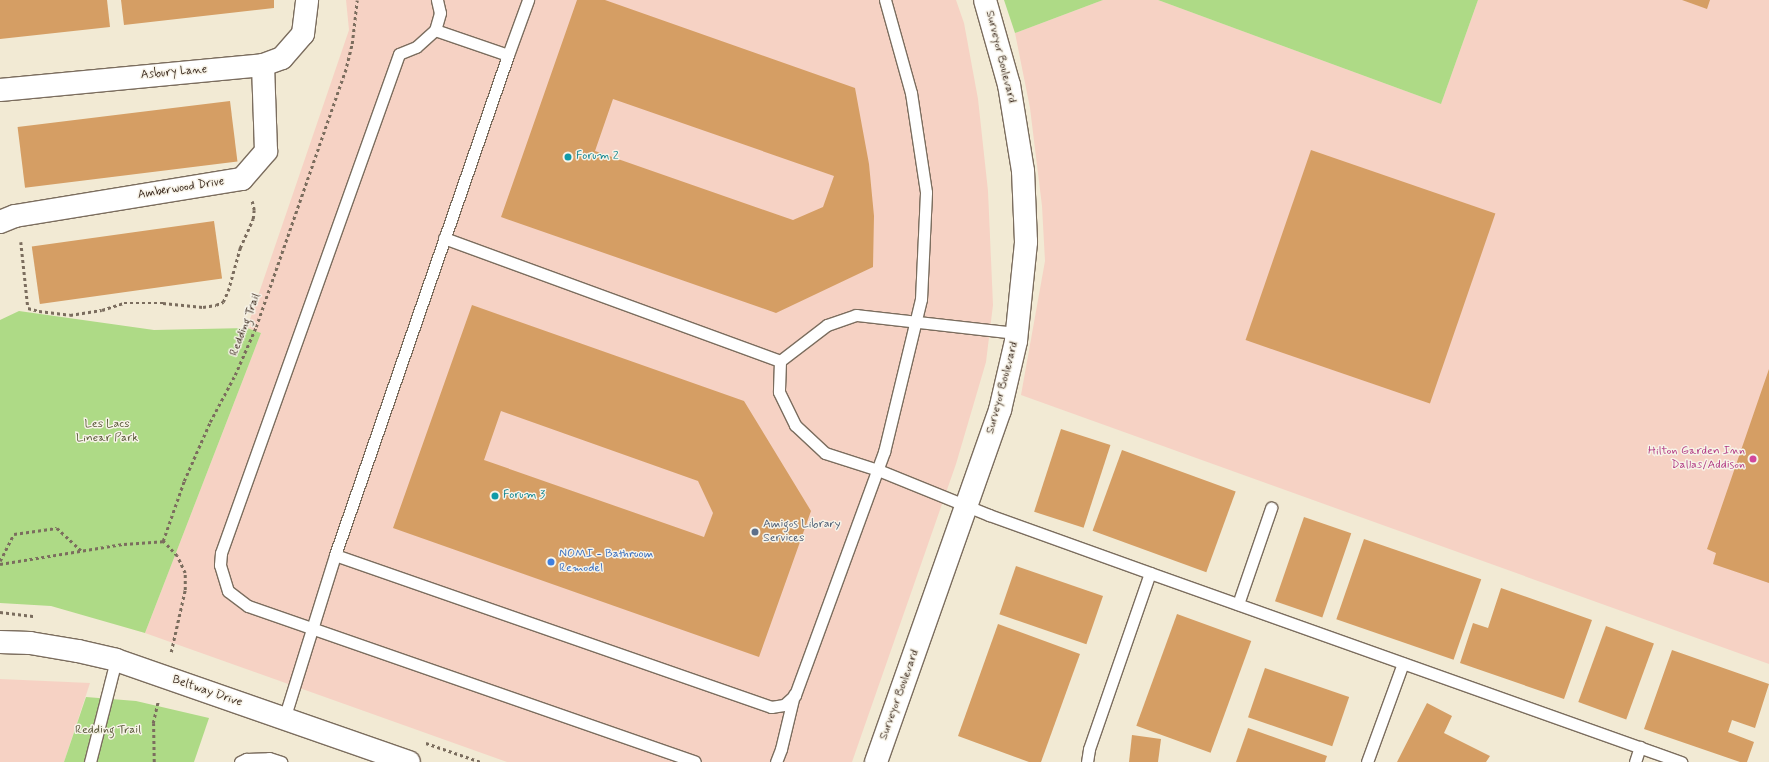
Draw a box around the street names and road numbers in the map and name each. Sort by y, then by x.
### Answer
street label: Surveyor Boulevard [982,10,1018,104]
street label: Asbury Lane [141,63,207,83]
street label: Amberwood Drive [137,175,225,203]
street label: Redding Trail [228,292,264,358]
street label: Surveyor Boulevard [984,341,1022,435]
street label: Surveyor Boulevard [877,648,923,742]
street label: Beltway Drive [171,673,243,711]

